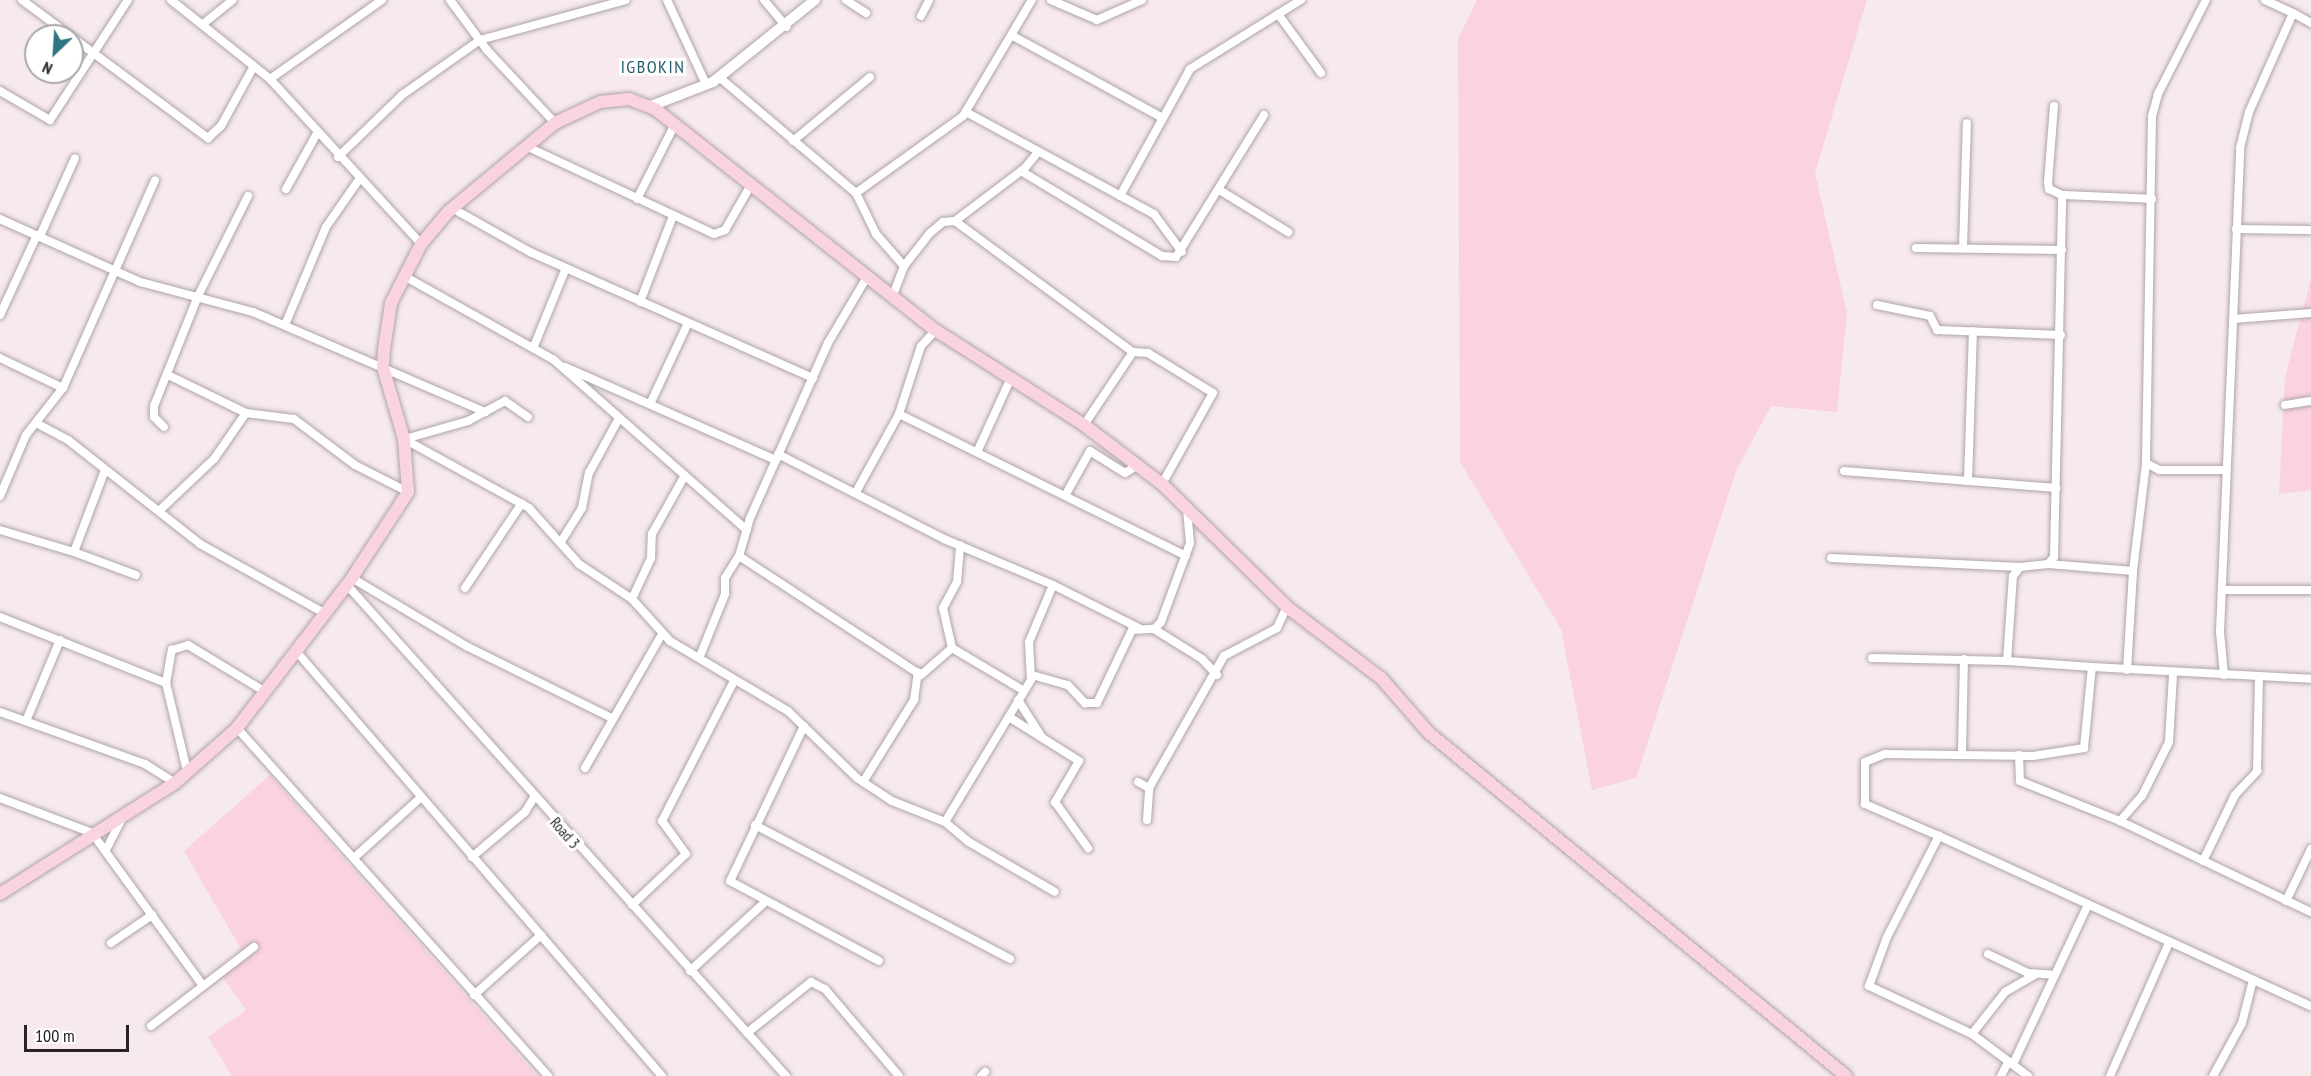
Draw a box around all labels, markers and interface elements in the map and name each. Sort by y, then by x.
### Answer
north arrow [24,24,84,84]
district label: IGBOKIN [621,56,685,78]
text: N [39,58,55,79]
street label: Road 3 [547,814,583,852]
scale bar [27,1013,132,1051]
text: 100 m [35,1024,75,1047]

